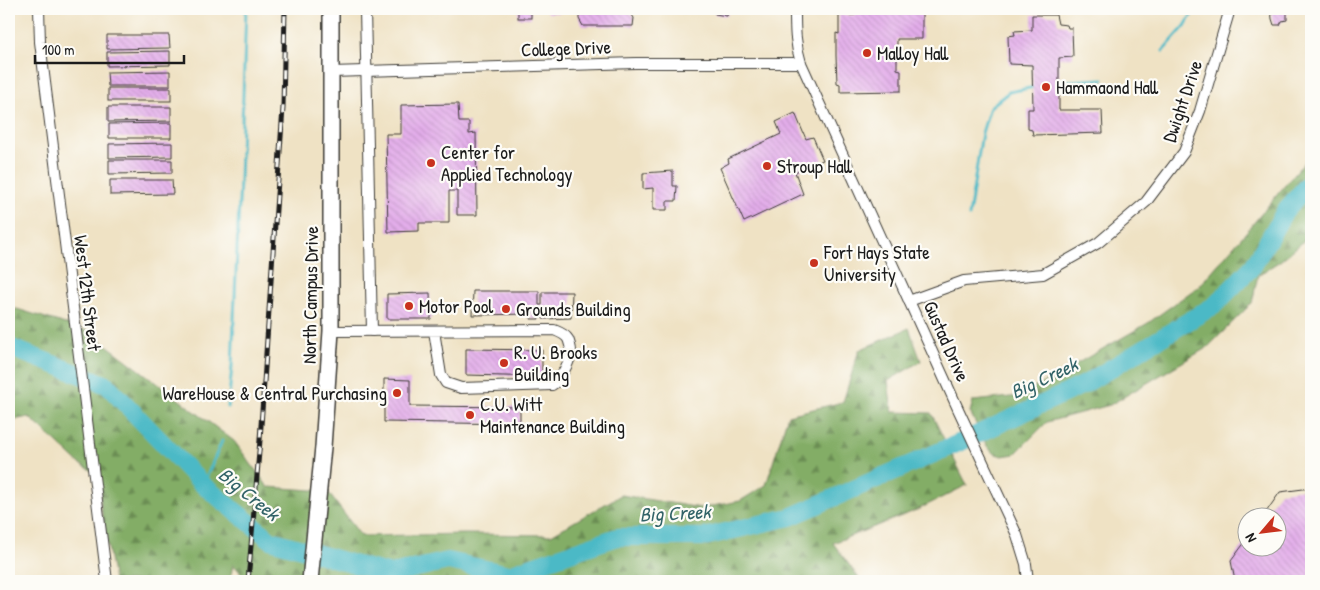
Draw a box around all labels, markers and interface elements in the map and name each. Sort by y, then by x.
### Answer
scale bar [35,32,184,64]
street label: College Drive [521,33,612,63]
text: 100 m [42,39,75,60]
place label: Malloy Hall [877,40,949,66]
marker: Malloy Hall [861,47,873,59]
street label: Dwight Drive [1156,56,1208,146]
place label: Hammaond Hall [1056,74,1159,100]
marker: Hammaond Hall [1040,81,1052,93]
place label: Center for Applied Technology [441,139,572,187]
place label: Stroup Hall [777,153,853,179]
marker: Center for Applied Technology [425,157,437,169]
marker: Stroup Hall [761,160,773,172]
street label: North Campus Drive [296,225,324,364]
street label: West 12th Street [68,234,108,353]
place label: Fort Hays State University [823,239,930,287]
marker: Fort Hays State University [808,257,820,269]
place label: Motor Pool [419,293,494,319]
place label: Grounds Building [516,296,631,322]
street label: Gustad Drive [918,297,976,386]
marker: Motor Pool [403,300,415,312]
marker: Grounds Building [500,303,512,315]
place label: R. U. Brooks Building [514,339,597,387]
water label: Big Creek [1006,350,1084,406]
marker: R. U. Brooks Building [498,357,510,369]
place label: WareHouse & Central Purchasing [162,380,387,406]
marker: WareHouse & Central Purchasing [391,387,403,399]
place label: C.U. Witt Maintenance Building [480,391,625,439]
marker: C.U. Witt Maintenance Building [464,409,476,421]
water label: Big Creek [213,461,287,528]
water label: Big Creek [639,497,713,529]
north arrow [1238,508,1288,558]
text: N [1240,530,1260,546]

